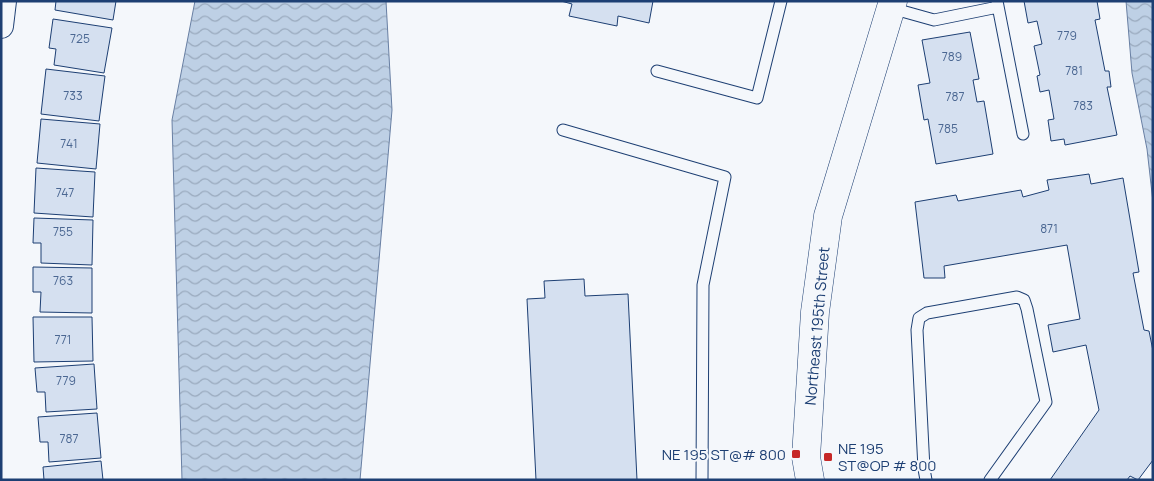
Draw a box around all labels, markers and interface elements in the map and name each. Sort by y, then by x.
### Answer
house number: 779 [1057,27,1077,44]
house number: 725 [70,30,90,47]
house number: 789 [942,48,962,65]
house number: 781 [1065,62,1083,79]
house number: 733 [63,87,83,104]
house number: 787 [945,88,965,105]
house number: 783 [1073,97,1093,114]
house number: 785 [938,120,958,137]
house number: 741 [60,135,78,152]
house number: 747 [56,184,74,201]
house number: 871 [1040,220,1058,237]
house number: 755 [53,223,73,240]
street label: Northeast 195th Street [800,246,834,406]
house number: 763 [53,272,73,289]
house number: 771 [54,331,72,348]
house number: 779 [56,372,76,389]
house number: 787 [59,430,79,447]
place label: NE 195 ST@OP # 800 [838,438,936,476]
place label: NE 195 ST@# 800 [662,444,786,465]
marker: NE 195 ST@# 800 [790,448,802,460]
marker: NE 195 ST@OP # 800 [822,451,834,463]

